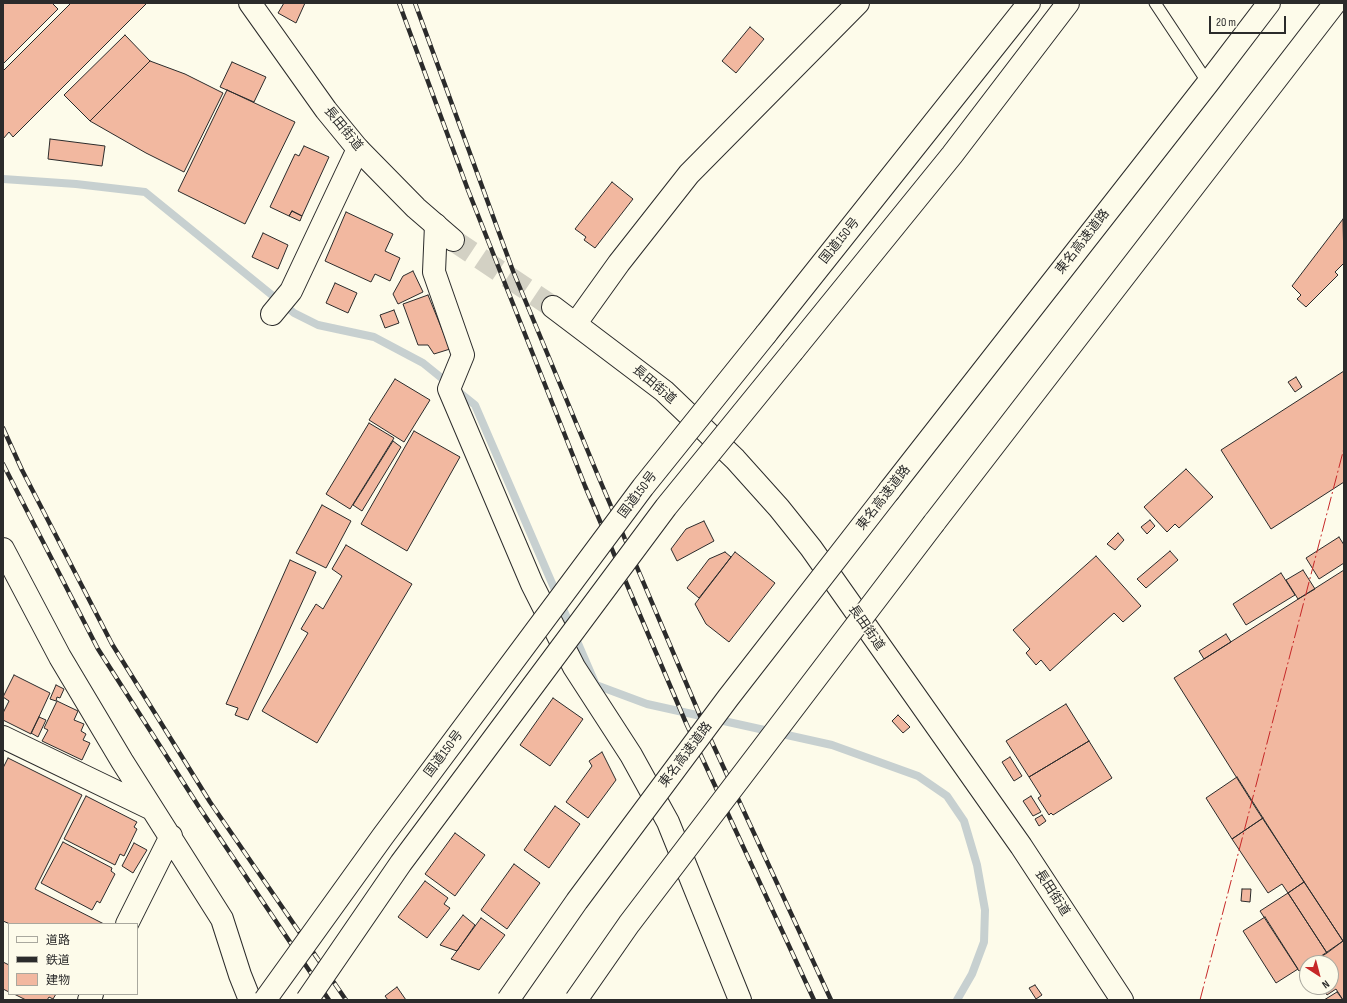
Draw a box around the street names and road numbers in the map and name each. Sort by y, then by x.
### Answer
street label: 長田街道 [321,104,365,154]
street label: 東名高速道路 [1053,206,1113,278]
street label: 国道150号 [817,215,863,267]
street label: 長田街道 [629,362,679,408]
street label: 東名高速道路 [854,462,914,534]
street label: 国道150号 [615,469,661,521]
street label: 長田街道 [845,602,887,654]
street label: 東名高速道路 [656,719,716,791]
street label: 国道150号 [421,728,467,780]
street label: 長田街道 [1031,867,1073,919]

